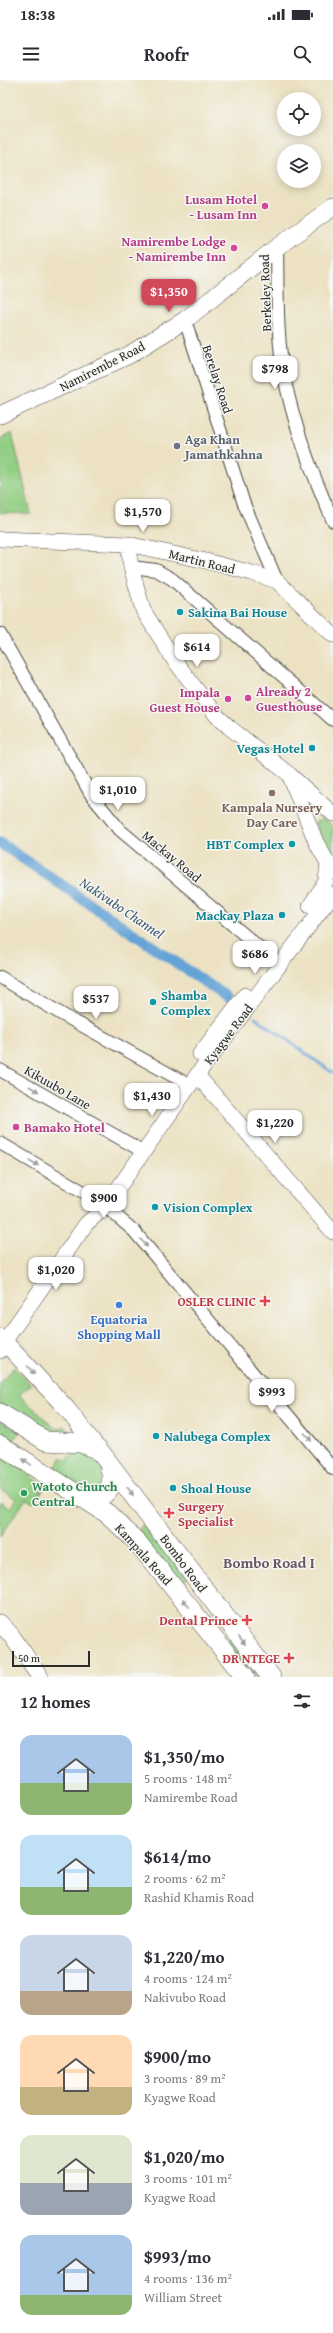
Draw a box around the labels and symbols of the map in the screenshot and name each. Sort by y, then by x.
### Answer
place label: Lusam Hotel - Lusam Inn [185,190,257,224]
marker: Lusam Hotel - Lusam Inn [260,201,270,211]
place label: Namirembe Lodge - Namirembe Inn [121,232,226,266]
marker: Namirembe Lodge - Namirembe Inn [229,243,239,253]
street label: Berkeley Road [255,254,276,332]
pin: $1,350 [136,279,202,313]
street label: Namirembe Road [56,337,148,396]
street label: Berelay Road [198,342,238,416]
pin: $798 [251,356,299,390]
place label: Aga Khan Jamathkahna [183,430,263,464]
marker: Aga Khan Jamathkahna [172,441,182,451]
pin: $1,570 [110,499,176,533]
street label: Martin Road [167,544,237,579]
place label: Sakina Bai House [188,603,287,622]
marker: Sakina Bai House [175,607,185,617]
pin: $614 [173,634,221,668]
place label: Already 2 Guesthouse [256,682,322,716]
place label: Impala Guest House [150,683,220,717]
marker: Already 2 Guesthouse [243,693,253,703]
marker: Impala Guest House [223,694,233,704]
place label: Vegas Hotel [236,739,304,758]
marker: Vegas Hotel [307,743,317,753]
pin: $1,010 [85,777,151,811]
marker: Kampala Nursery Day Care [267,788,277,798]
place label: Kampala Nursery Day Care [222,798,323,832]
street label: Mackay Road [138,826,205,887]
place label: HBT Complex [207,835,284,854]
marker: HBT Complex [287,839,297,849]
water label: Nakivubo Channel [76,872,169,944]
place label: Mackay Plaza [196,906,274,925]
marker: Mackay Plaza [277,910,287,920]
pin: $686 [231,941,279,975]
pin: $537 [72,986,120,1020]
place label: Shamba Complex [161,986,211,1020]
marker: Shamba Complex [148,997,158,1007]
street label: Kyagwe Road [199,1000,258,1069]
street label: Kikuubo Lane [21,1061,95,1114]
pin: $1,430 [119,1083,185,1117]
one-way arrow [28,1086,40,1093]
pin: $1,220 [242,1110,308,1144]
place label: Bamako Hotel [24,1118,105,1137]
marker: Bamako Hotel [11,1122,21,1132]
one-way arrow [28,1159,40,1166]
pin: $900 [80,1185,128,1219]
place label: Vision Complex [163,1198,253,1217]
marker: Vision Complex [150,1202,160,1212]
one-way arrow [140,1237,149,1248]
pin: $1,020 [23,1257,89,1291]
place label: OSLER CLINIC [177,1292,256,1311]
marker: OSLER CLINIC [259,1295,271,1307]
marker: Equatoria Shopping Mall [114,1300,124,1310]
place label: Equatoria Shopping Mall [77,1310,161,1344]
one-way arrow [26,1365,36,1375]
pin: $993 [248,1379,296,1413]
place label: Nalubega Complex [164,1427,271,1446]
marker: Nalubega Complex [151,1431,161,1441]
one-way arrow [303,1432,312,1443]
one-way arrow [21,1459,33,1466]
place label: Watoto Church Central [32,1477,118,1511]
place label: Shoal House [181,1479,251,1498]
marker: Shoal House [168,1483,178,1493]
one-way arrow [126,1486,134,1497]
marker: Watoto Church Central [19,1488,29,1498]
place label: Surgery Specialist [178,1497,234,1531]
marker: Surgery Specialist [163,1507,175,1519]
street label: Kampala Road [111,1519,177,1590]
street label: Bombo Road [156,1530,212,1596]
district label: Bombo Road I [223,1552,315,1573]
one-way arrow [181,1597,190,1608]
place label: Dental Prince [159,1611,238,1630]
marker: Dental Prince [241,1614,253,1626]
one-way arrow [238,1634,247,1645]
scale bar [12,1649,90,1668]
place label: DR NTEGE [222,1649,280,1668]
marker: DR NTEGE [283,1652,295,1664]

